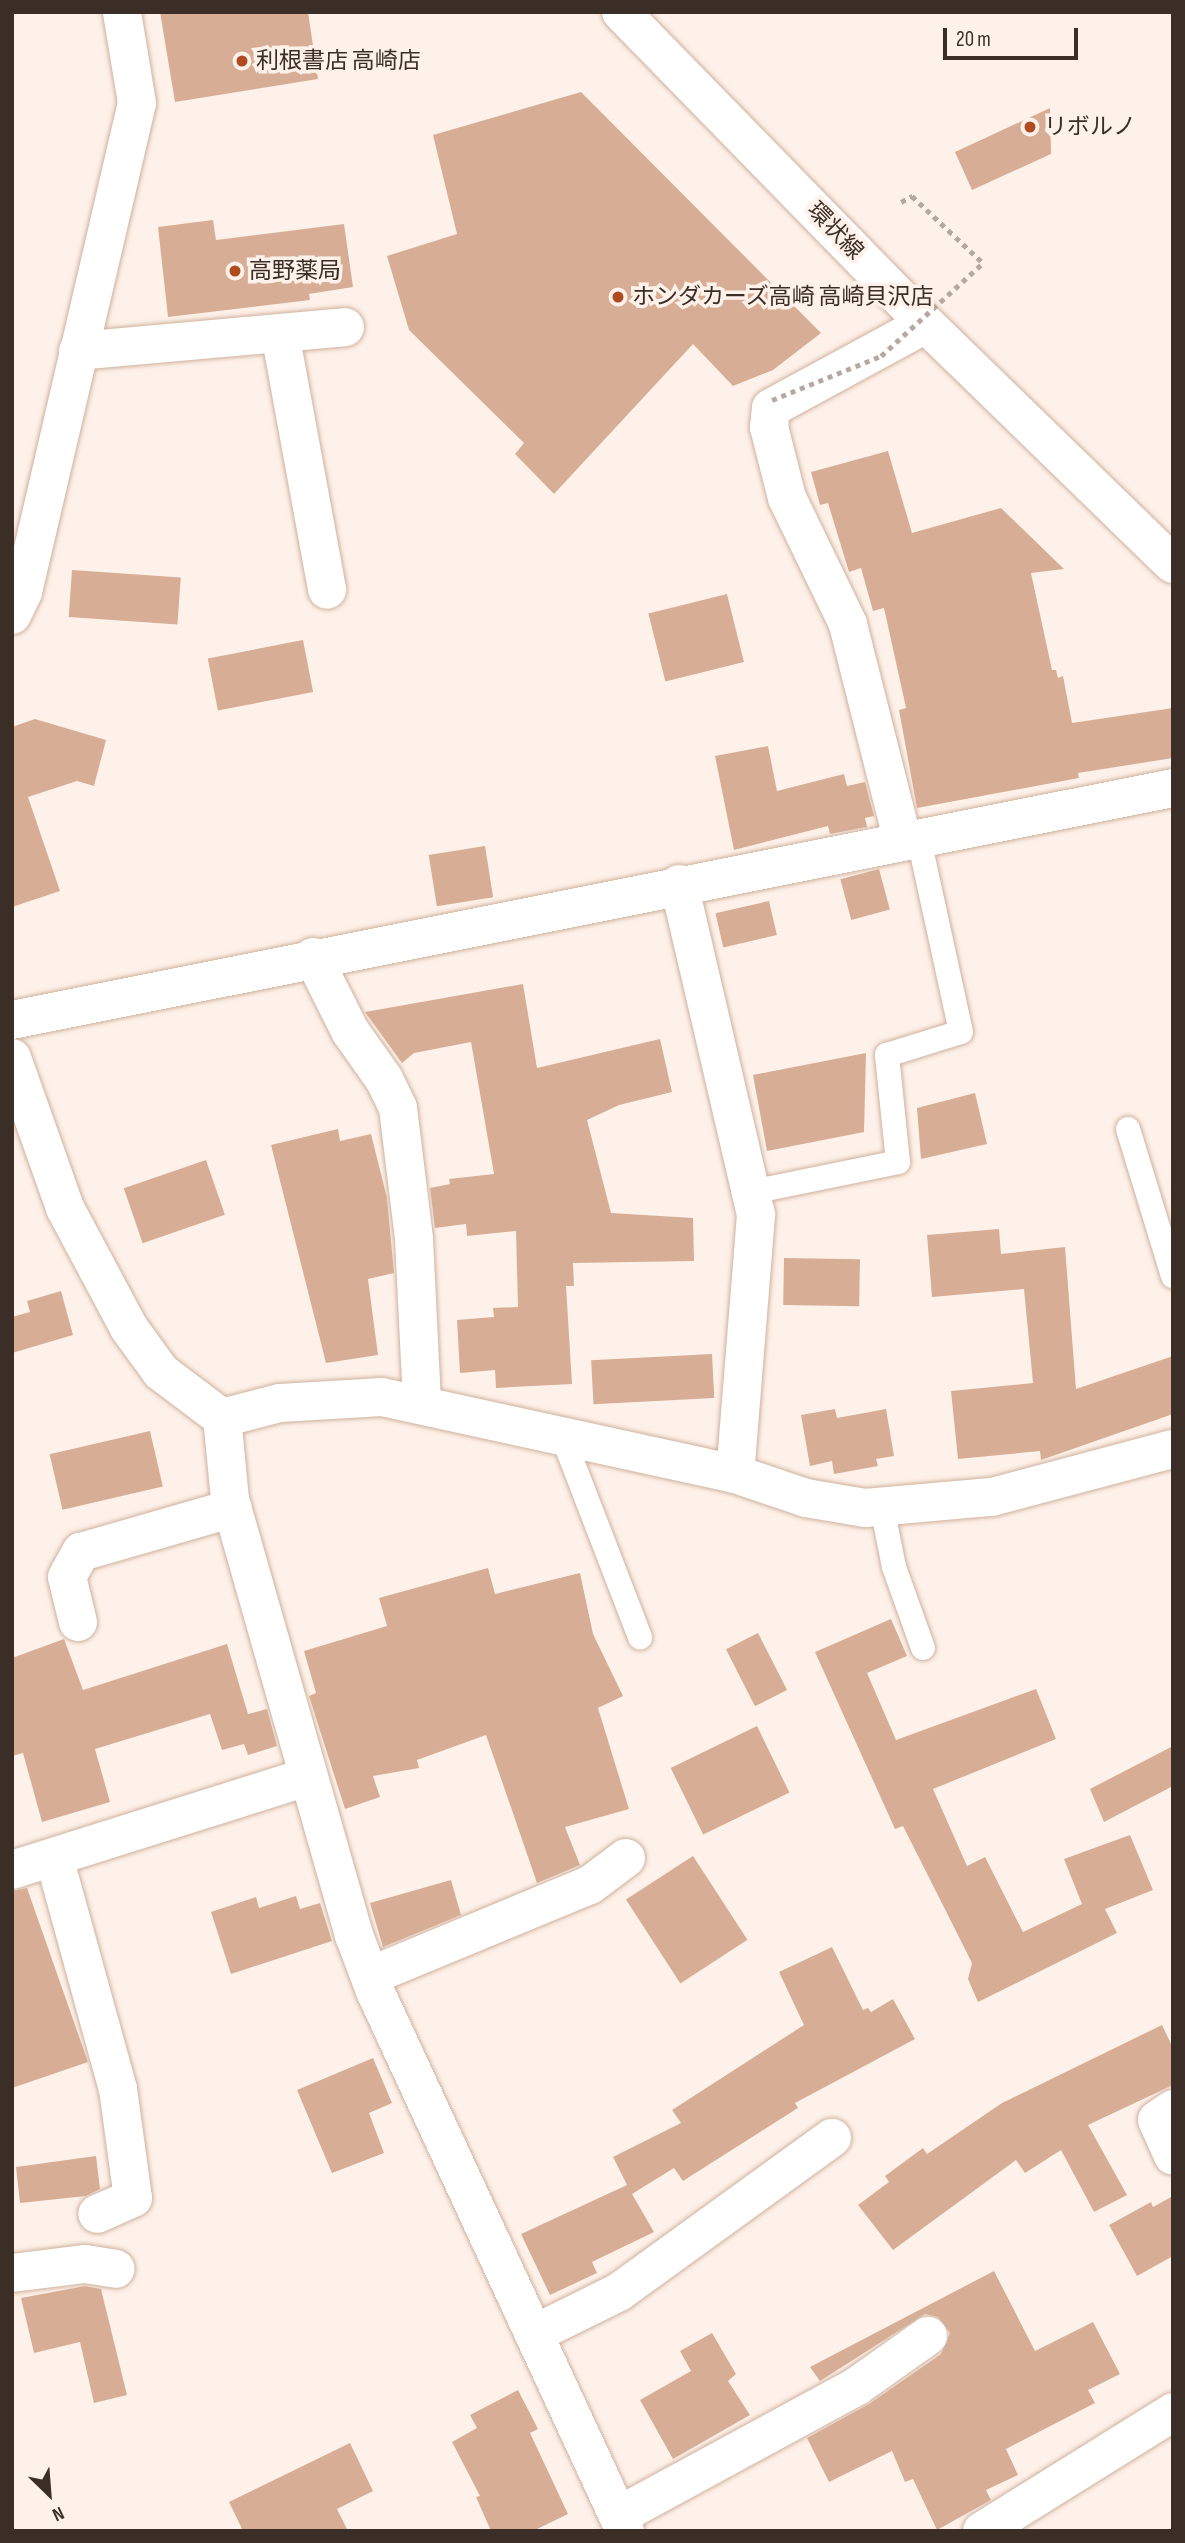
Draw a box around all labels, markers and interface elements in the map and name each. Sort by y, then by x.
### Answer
scale bar [947,14,1082,58]
text: 20 m [956,27,991,52]
place label: 利根書店 高崎店 [256,47,421,75]
marker: 利根書店 高崎店 [234,53,250,69]
place label: リボルノ [1044,113,1136,141]
marker: リボルノ [1022,119,1038,135]
street label: 環状線 [801,197,869,265]
place label: 高野薬局 [249,257,341,285]
marker: 高野薬局 [227,263,243,279]
place label: ホンダカーズ高崎 高崎貝沢店 [632,283,935,311]
marker: ホンダカーズ高崎 高崎貝沢店 [610,289,626,305]
north arrow [14,2459,84,2529]
text: N [49,2501,68,2526]

